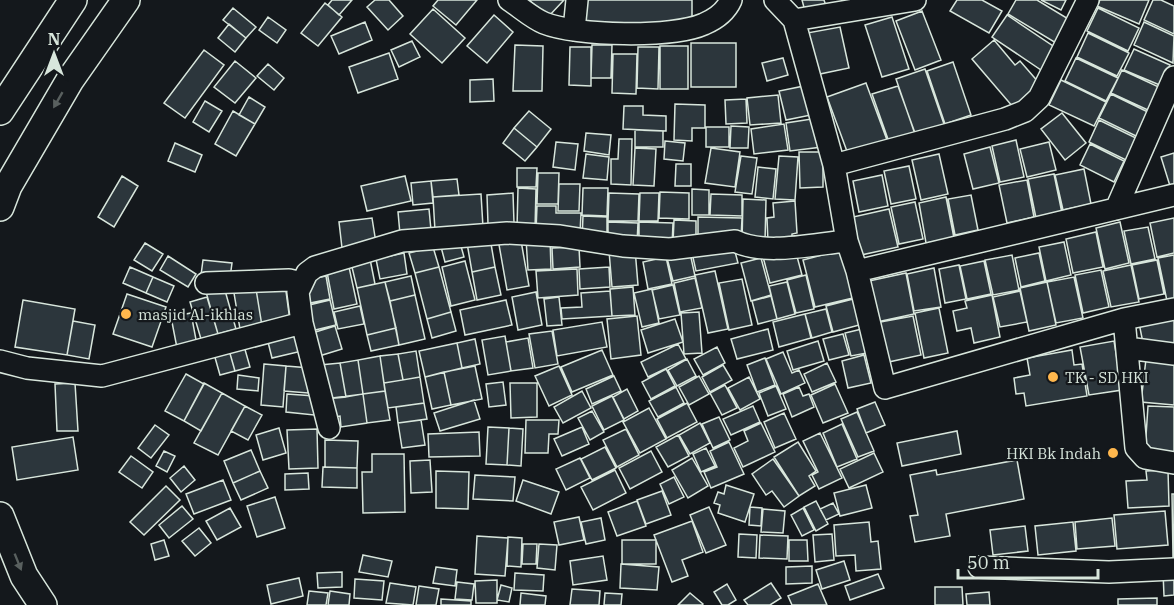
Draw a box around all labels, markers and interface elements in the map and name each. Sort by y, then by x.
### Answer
north arrow [24,24,84,84]
text: N [48,29,60,49]
one-way arrow [53,92,63,109]
place label: masjid Al-ikhlas [138,305,253,324]
marker: masjid Al-ikhlas [119,307,133,321]
place label: TK - SD HKI [1065,368,1149,387]
marker: TK - SD HKI [1046,370,1060,384]
place label: HKI Bk Indah [1006,444,1101,463]
marker: HKI Bk Indah [1106,446,1120,460]
scale bar [958,542,1098,580]
text: 50 m [967,551,1010,574]
one-way arrow [13,554,23,572]

